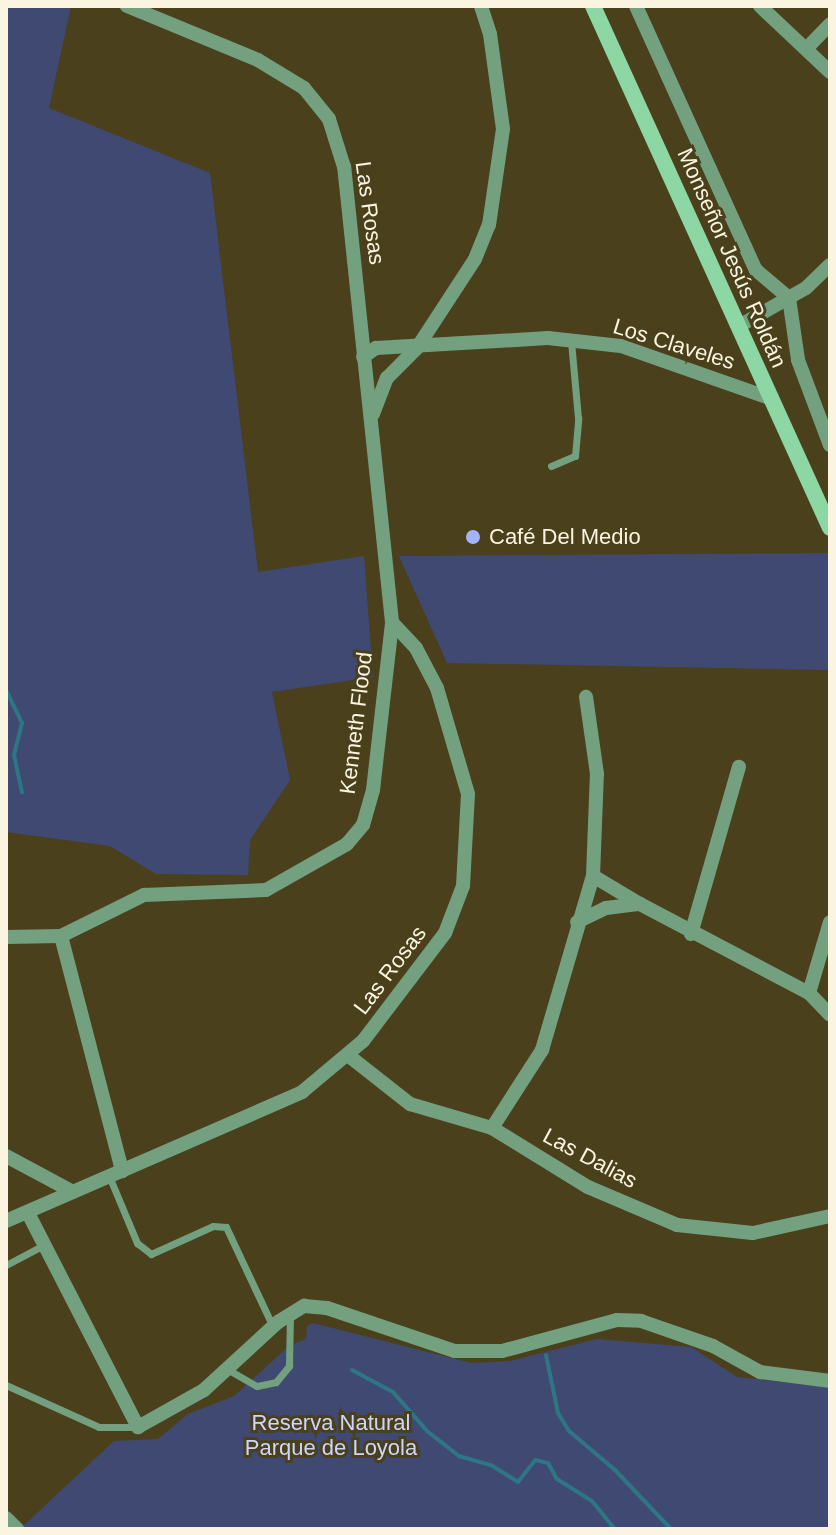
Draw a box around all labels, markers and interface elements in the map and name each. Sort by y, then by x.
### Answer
street label: Monseñor Jesús Roldán [672,144,792,372]
street label: Las Rosas [350,160,390,266]
street label: Los Claveles [610,313,738,375]
place label: Café Del Medio [489,524,641,550]
marker: Café Del Medio [464,528,482,546]
street label: Kenneth Flood [334,650,378,796]
street label: Las Rosas [348,921,432,1019]
street label: Las Dalias [538,1122,642,1194]
park label: Reserva Natural Parque de Loyola [245,1409,417,1460]

